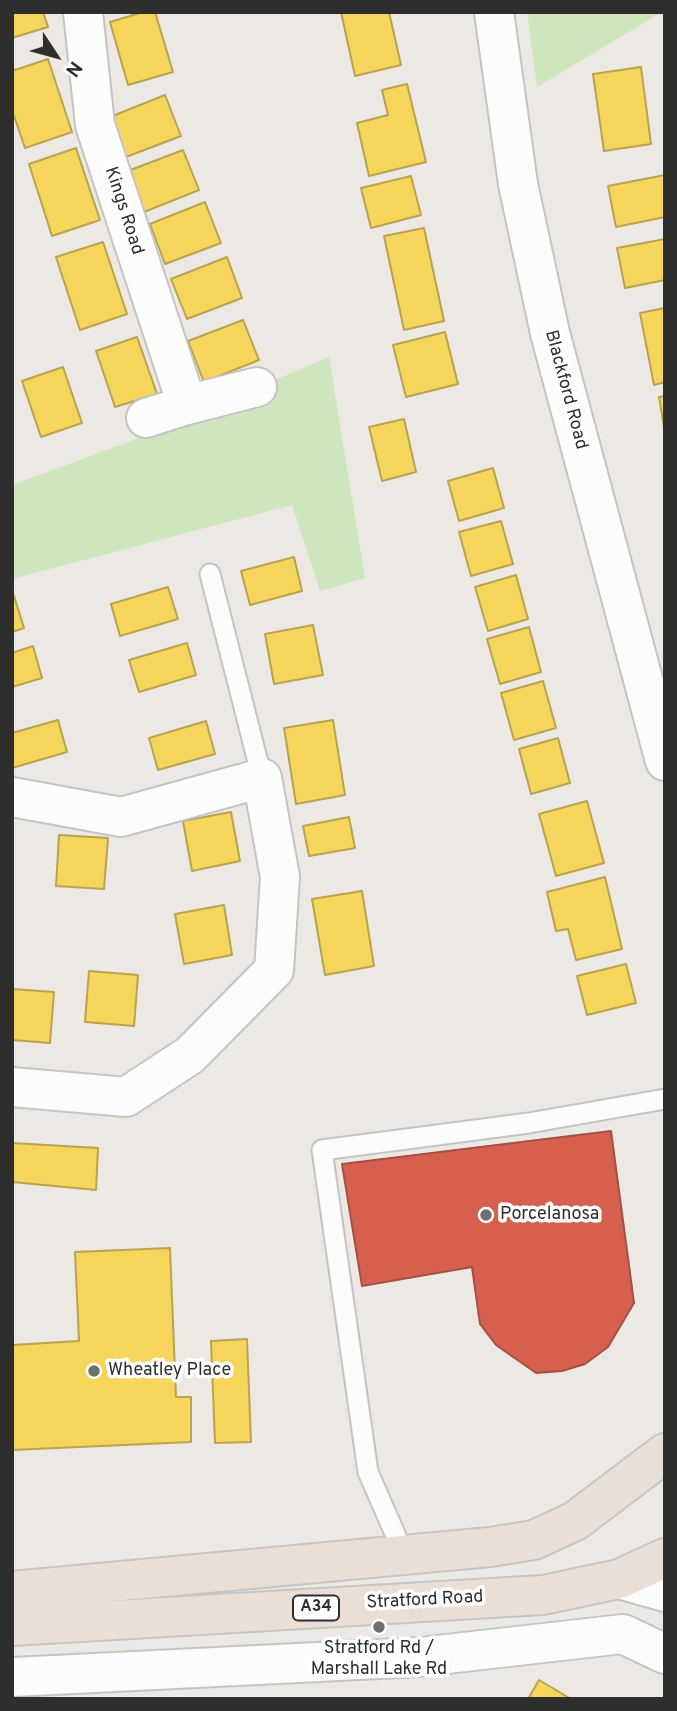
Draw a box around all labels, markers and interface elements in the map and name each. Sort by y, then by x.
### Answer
north arrow [21,21,91,91]
text: N [59,56,87,81]
street label: Kings Road [99,164,147,258]
street label: Blackford Road [539,328,591,452]
place label: Porcelanosa [500,1204,599,1226]
marker: Porcelanosa [478,1207,494,1223]
place label: Wheatley Place [108,1360,231,1382]
marker: Wheatley Place [86,1363,102,1379]
street label: Stratford Road [366,1587,484,1615]
road number: A34 [293,1596,339,1620]
marker: Stratford Rd / Marshall Lake Rd [371,1619,387,1635]
place label: Stratford Rd / Marshall Lake Rd [311,1638,447,1680]

